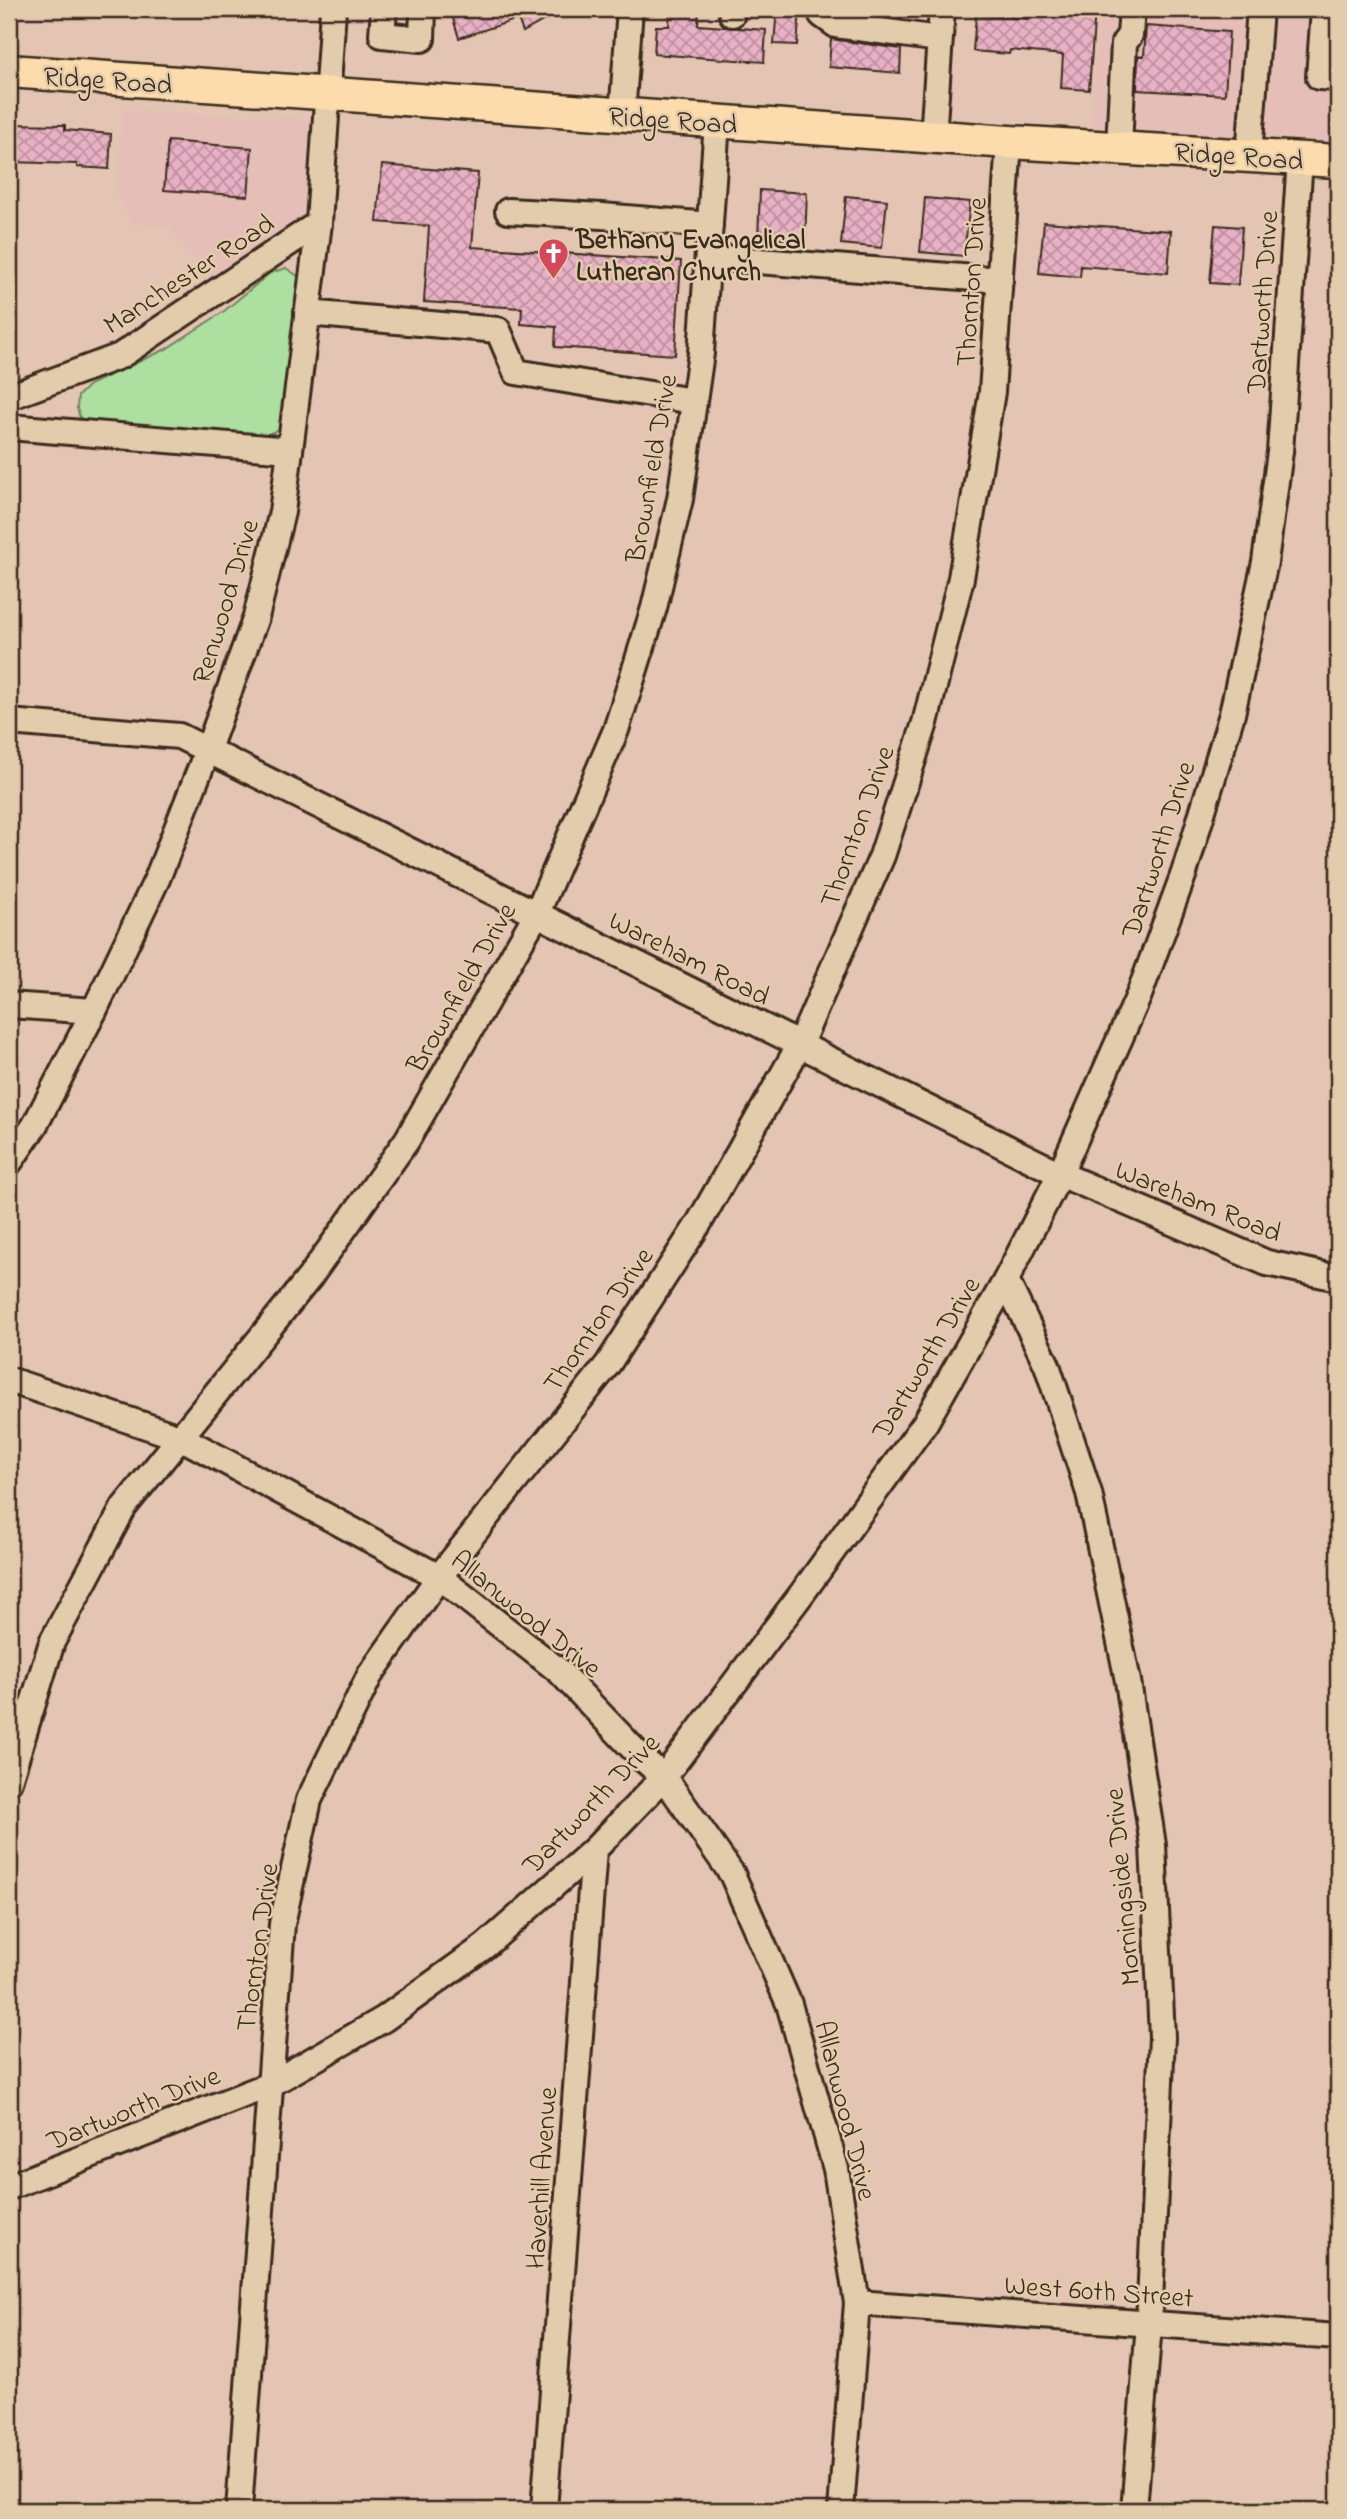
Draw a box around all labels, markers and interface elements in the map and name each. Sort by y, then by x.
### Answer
street label: Ridge Road [42,58,174,107]
street label: Ridge Road [607,98,739,147]
street label: Ridge Road [1173,134,1305,183]
street label: Thornton Drive [947,196,1000,368]
street label: Manchester Road [96,205,284,347]
street label: Dartworth Drive [1238,209,1291,396]
place label: Bethany Evangelical Lutheran Church [574,221,806,294]
church icon: Bethany Evangelical Lutheran Church [536,237,570,281]
street label: Brownfield Drive [617,371,690,567]
street label: Renwood Drive [183,514,272,689]
street label: Thornton Drive [811,740,908,914]
street label: Dartworth Drive [1112,756,1208,945]
street label: Brownfield Drive [397,896,529,1082]
street label: Wareham Road [601,902,776,1018]
street label: Wareham Road [1108,1151,1287,1255]
street label: Thornton Drive [534,1239,666,1402]
street label: Dartworth Drive [863,1269,993,1449]
street label: Allanwood Drive [440,1542,610,1690]
street label: Dartworth Drive [513,1725,671,1886]
street label: Morningside Drive [1095,1786,1154,1987]
street label: Thornton Drive [227,1860,292,2034]
street label: Allanwood Drive [801,2017,886,2206]
street label: Dartworth Drive [41,2057,227,2164]
street label: Haverhill Avenue [517,2085,570,2271]
street label: West 60th Street [1003,2266,1195,2321]

